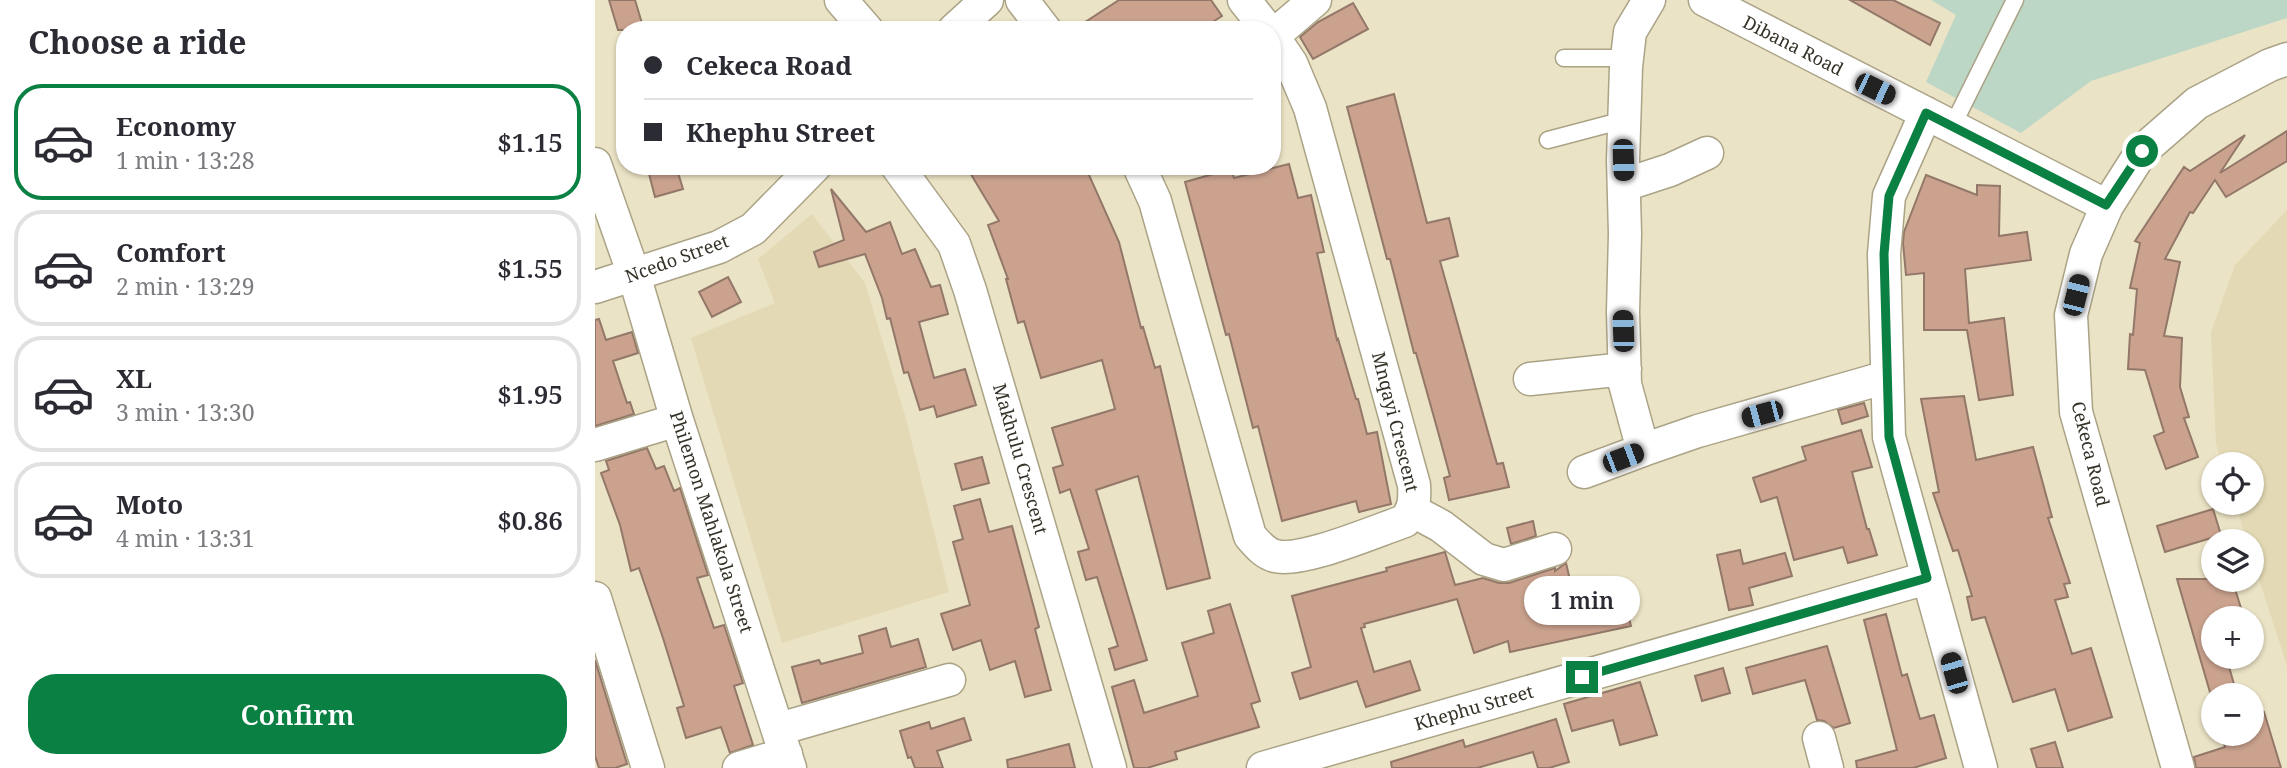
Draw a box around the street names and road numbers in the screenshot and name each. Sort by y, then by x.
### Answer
street label: Dibana Road [1739,9,1848,81]
street label: Ncedo Street [622,228,732,288]
street label: Mnqayi Crescent [1367,349,1425,494]
street label: Makhulu Crescent [988,381,1054,537]
street label: Cekeca Road [2066,399,2116,509]
street label: Philemon Mahlakola Street [665,408,759,636]
street label: Khephu Street [1412,679,1536,735]

